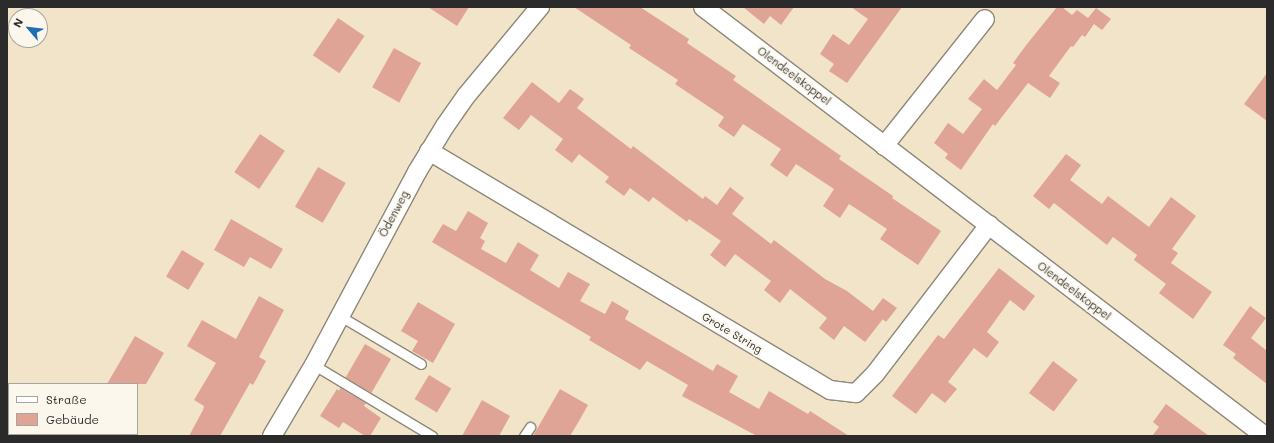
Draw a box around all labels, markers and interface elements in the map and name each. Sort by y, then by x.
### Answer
north arrow [8,8,48,48]
text: N [9,15,26,30]
street label: Olendeelskoppel [755,44,833,108]
street label: Ödenweg [376,189,412,239]
street label: Olendeelskoppel [1035,259,1113,323]
street label: Grote String [700,310,764,356]
legend [8,383,138,435]
text: Straße [46,391,87,407]
text: Gebäude [46,411,99,427]

